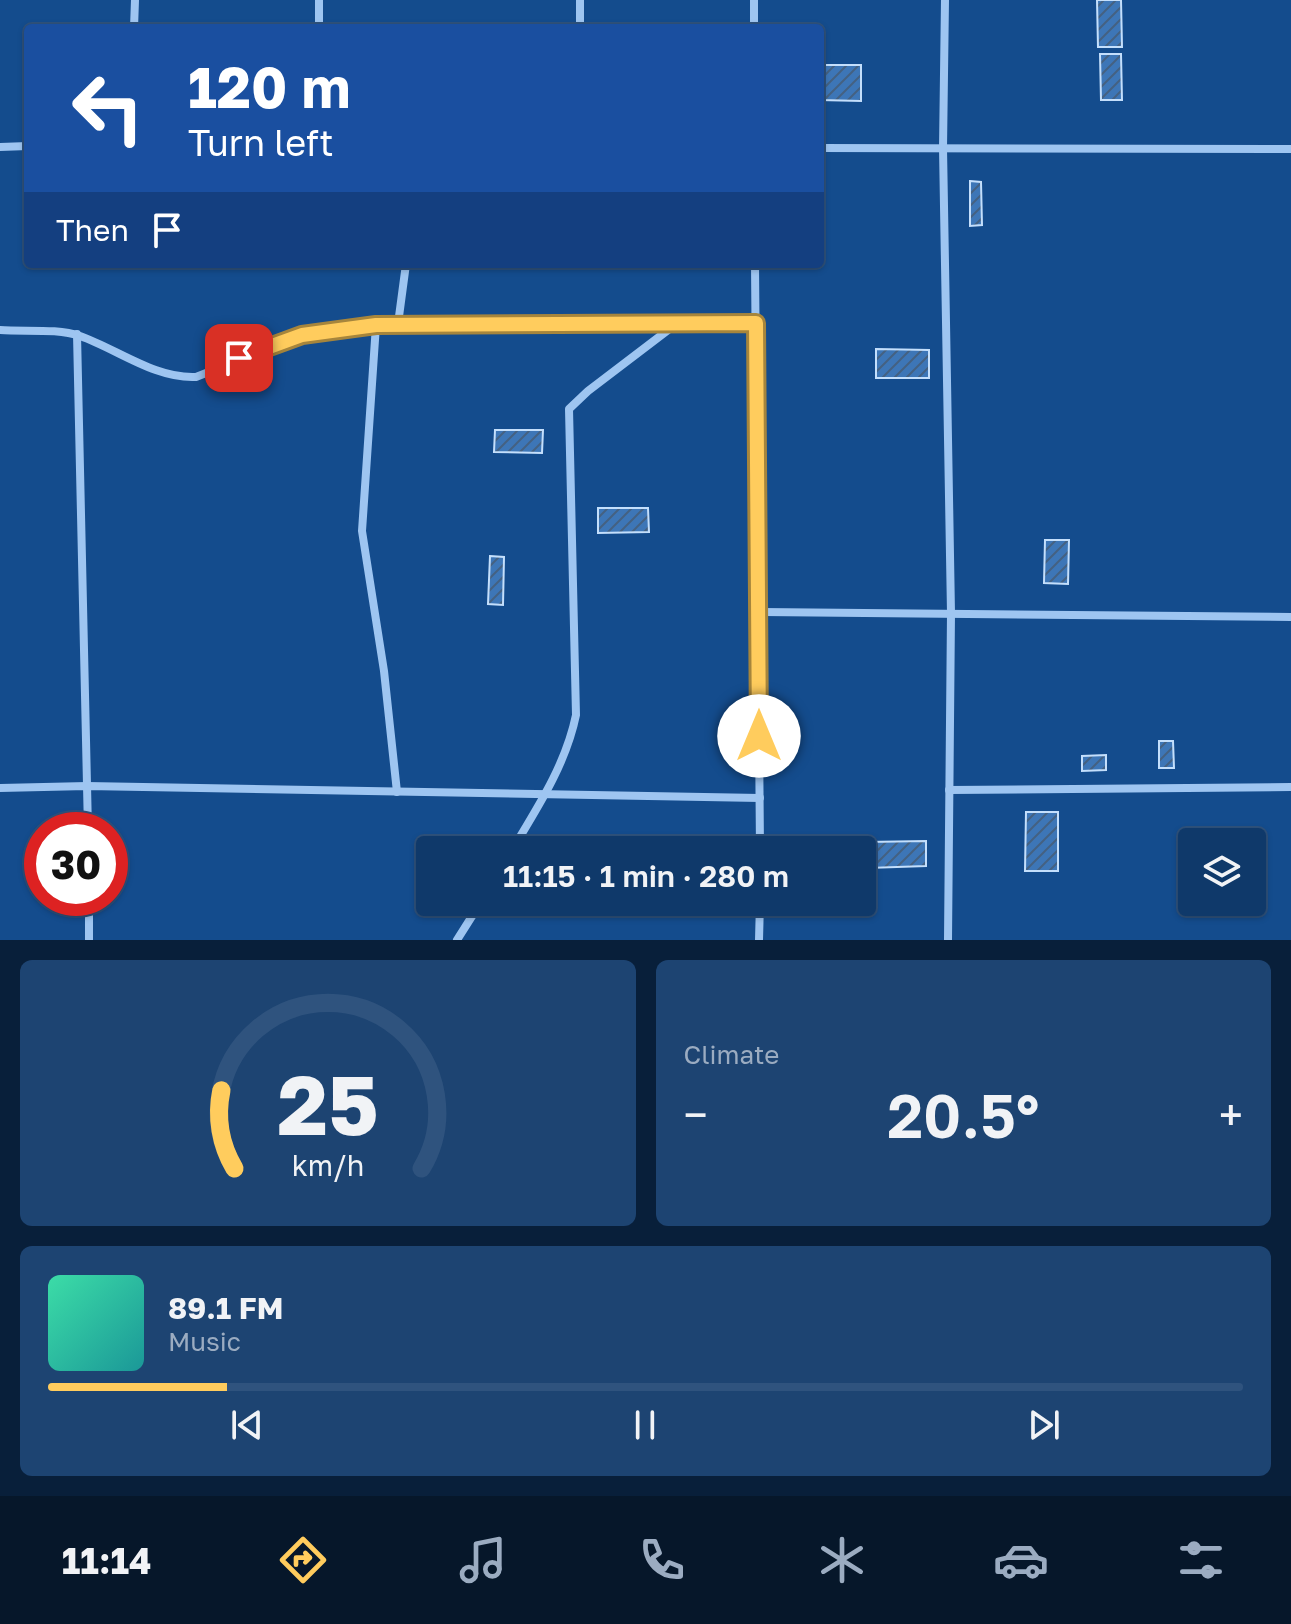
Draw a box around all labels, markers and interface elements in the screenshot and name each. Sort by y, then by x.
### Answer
text: 120 m [188,53,350,120]
icon: left [56,56,160,160]
text: Turn left [188,121,334,164]
icon: arrive [145,208,189,252]
text: Then [56,212,129,248]
pin [205,324,273,392]
icon: arrive [217,336,261,380]
position arrow [717,694,801,778]
speed limit sign: 30 [24,812,128,916]
map controls [1178,828,1266,916]
button: layers [1178,828,1266,916]
text: 11:15 · 1 min · 280 m [503,858,789,894]
text: Climate [684,1039,779,1070]
text: 25 [277,1053,379,1153]
text: 20.5° [887,1079,1039,1151]
text: − [684,1088,708,1141]
text: + [1219,1088,1243,1141]
text: km/h [291,1148,364,1182]
text: 89.1 FM [168,1290,283,1326]
text: Music [168,1326,241,1357]
icon: previous [225,1403,269,1447]
icon: pause [623,1403,667,1447]
icon: next [1022,1403,1066,1447]
icon: directions [275,1532,331,1588]
icon: music [455,1532,511,1588]
icon: phone [634,1532,690,1588]
icon: climate [814,1532,870,1588]
icon: car [993,1532,1049,1588]
icon: filters [1173,1532,1229,1588]
text: 11:14 [62,1539,151,1582]

